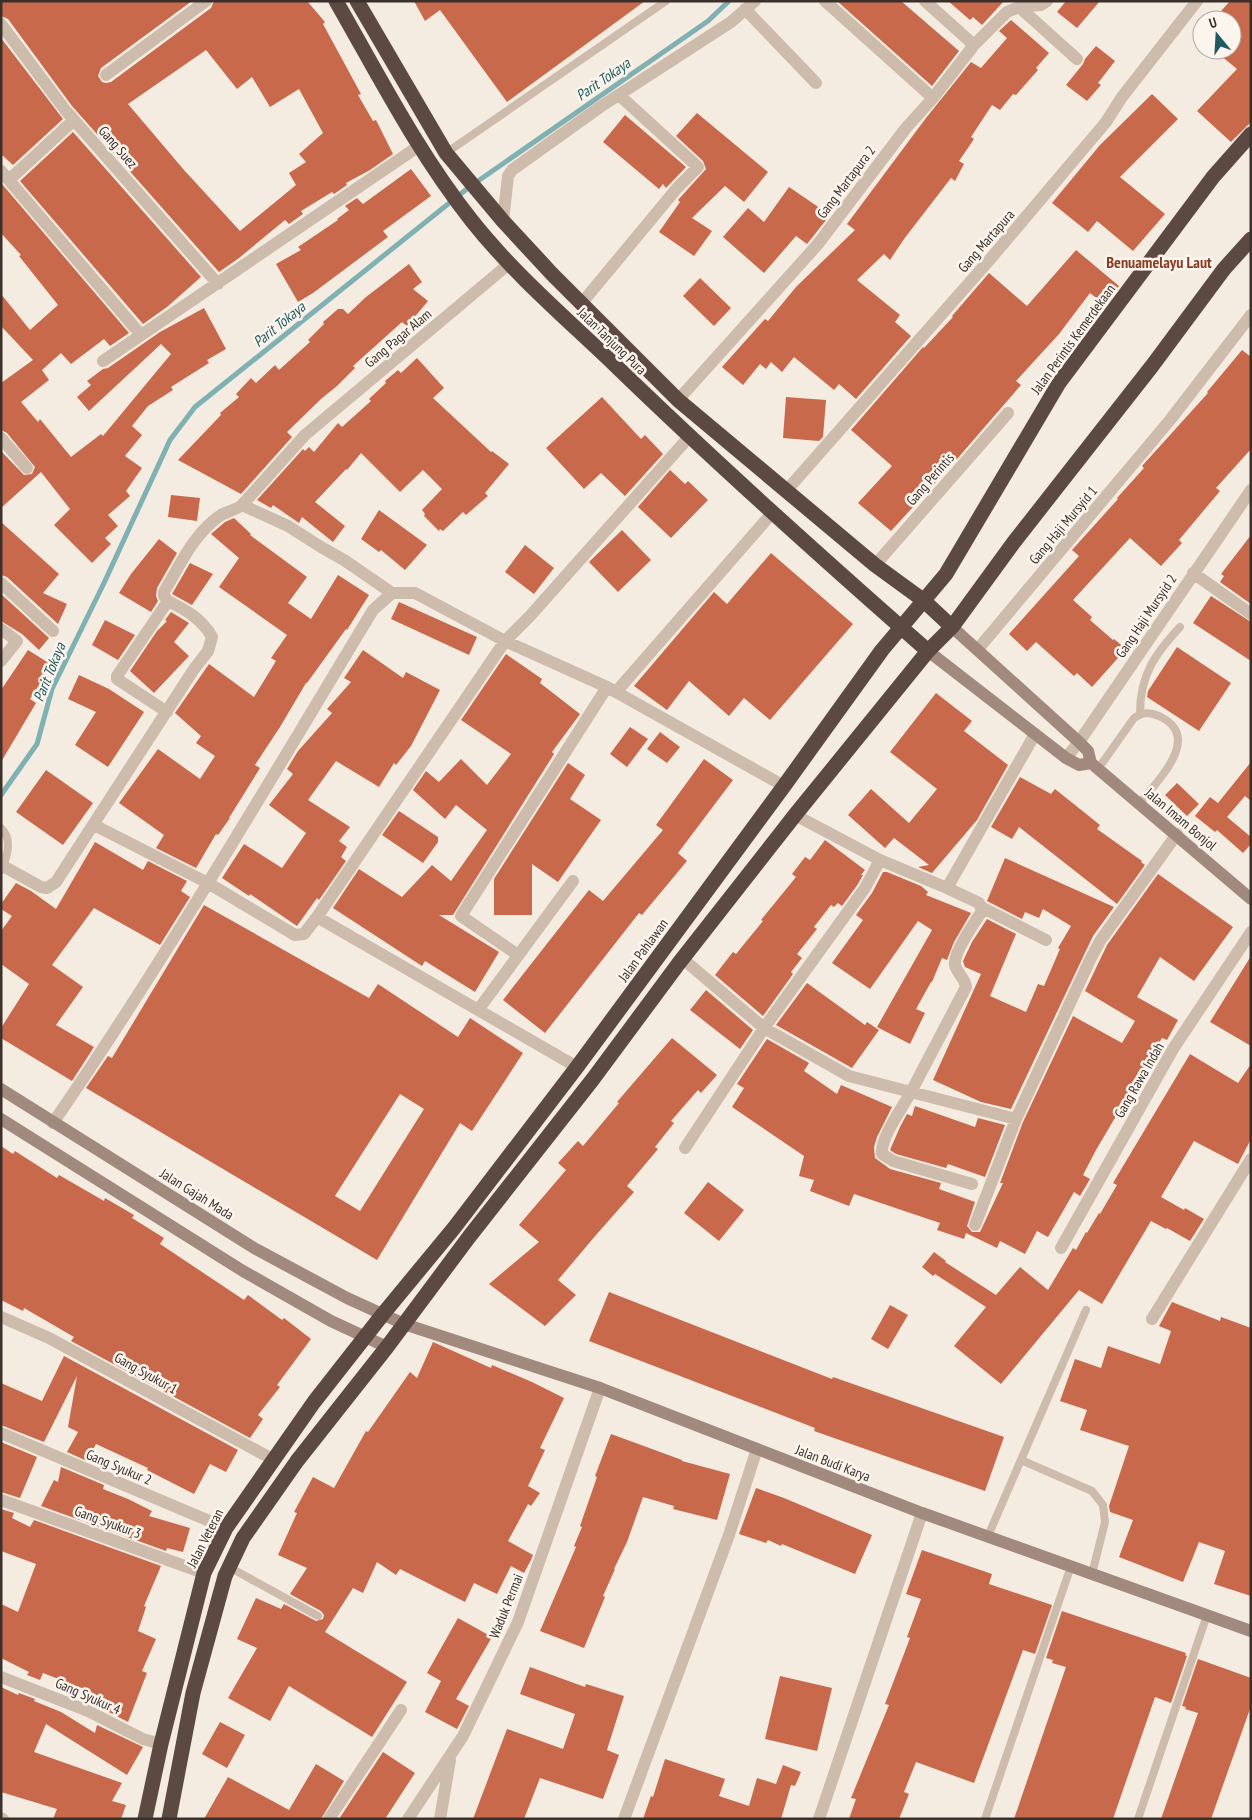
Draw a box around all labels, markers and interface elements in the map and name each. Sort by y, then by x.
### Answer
north arrow [1192,10,1242,60]
text: U [1207,13,1219,32]
water label: Parit Tokaya [572,53,635,104]
street label: Gang Suez [95,122,141,172]
street label: Gang Martapura 2 [813,142,879,222]
street label: Gang Martapura [954,206,1018,276]
district label: Benuamelayu Laut [1106,252,1212,272]
street label: Jalan Perintis Kemerdekaan [1026,280,1119,398]
water label: Parit Tokaya [249,297,310,351]
street label: Jalan Tanjung Pura [573,303,650,378]
street label: Gang Pagar Alam [361,305,435,371]
street label: Gang Perintis [902,449,958,509]
street label: Gang Haji Mursyid 1 [1025,482,1101,568]
street label: Gang Haji Mursyid 2 [1111,571,1181,661]
water label: Parit Tokaya [29,639,70,704]
street label: Jalan Imam Bonjol [1141,783,1221,855]
street label: Jalan Pahlawan [614,915,672,986]
street label: Gang Rawa Indah [1110,1039,1168,1121]
street label: Jalan Gajah Mada [156,1164,237,1224]
street label: Gang Syukur 1 [111,1348,181,1398]
street label: Jalan Budi Karya [792,1440,873,1485]
street label: Gang Syukur 2 [83,1445,155,1489]
street label: Gang Syukur 3 [72,1502,144,1542]
street label: Jalan Veteran [182,1506,227,1571]
street label: Waduk Permai [485,1571,527,1641]
street label: Gang Syukur 4 [53,1674,124,1719]

